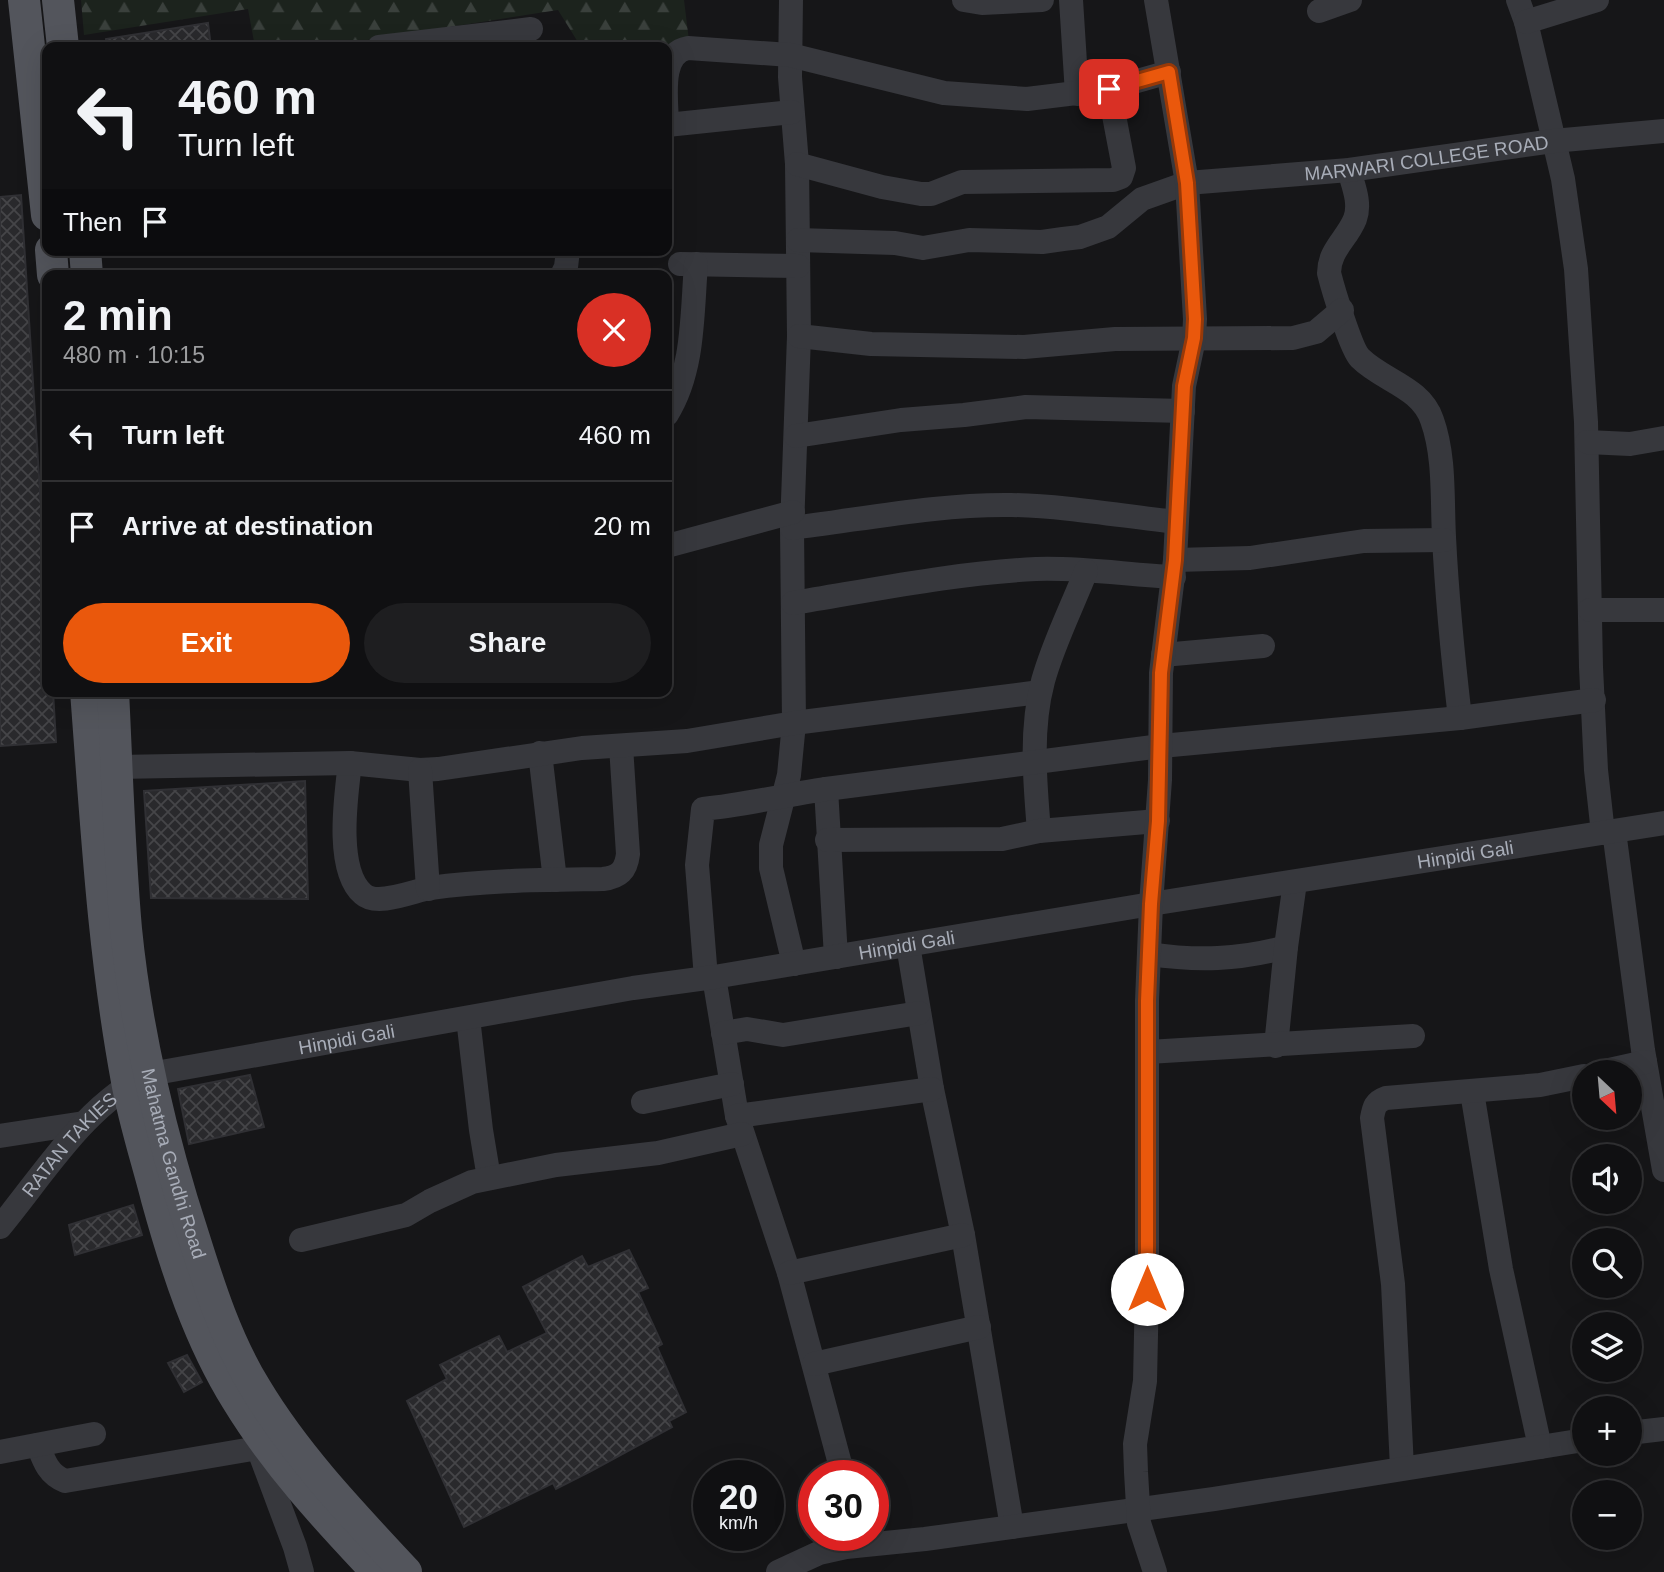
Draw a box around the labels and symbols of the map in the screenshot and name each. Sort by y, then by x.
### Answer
pin [1079,59,1139,119]
street label: MARWARI COLLEGE ROAD [1304,132,1550,185]
street label: Hinpidi Gali [1416,837,1515,873]
street label: Hinpidi Gali [857,927,956,964]
street label: Hinpidi Gali [297,1021,396,1058]
north arrow [1572,1060,1642,1130]
street label: Mahatma Gandhi Road [137,1066,210,1261]
street label: RATAN TAKIES [18,1088,121,1201]
position arrow [1110,1252,1184,1326]
speed limit sign: 30 [798,1460,889,1551]

